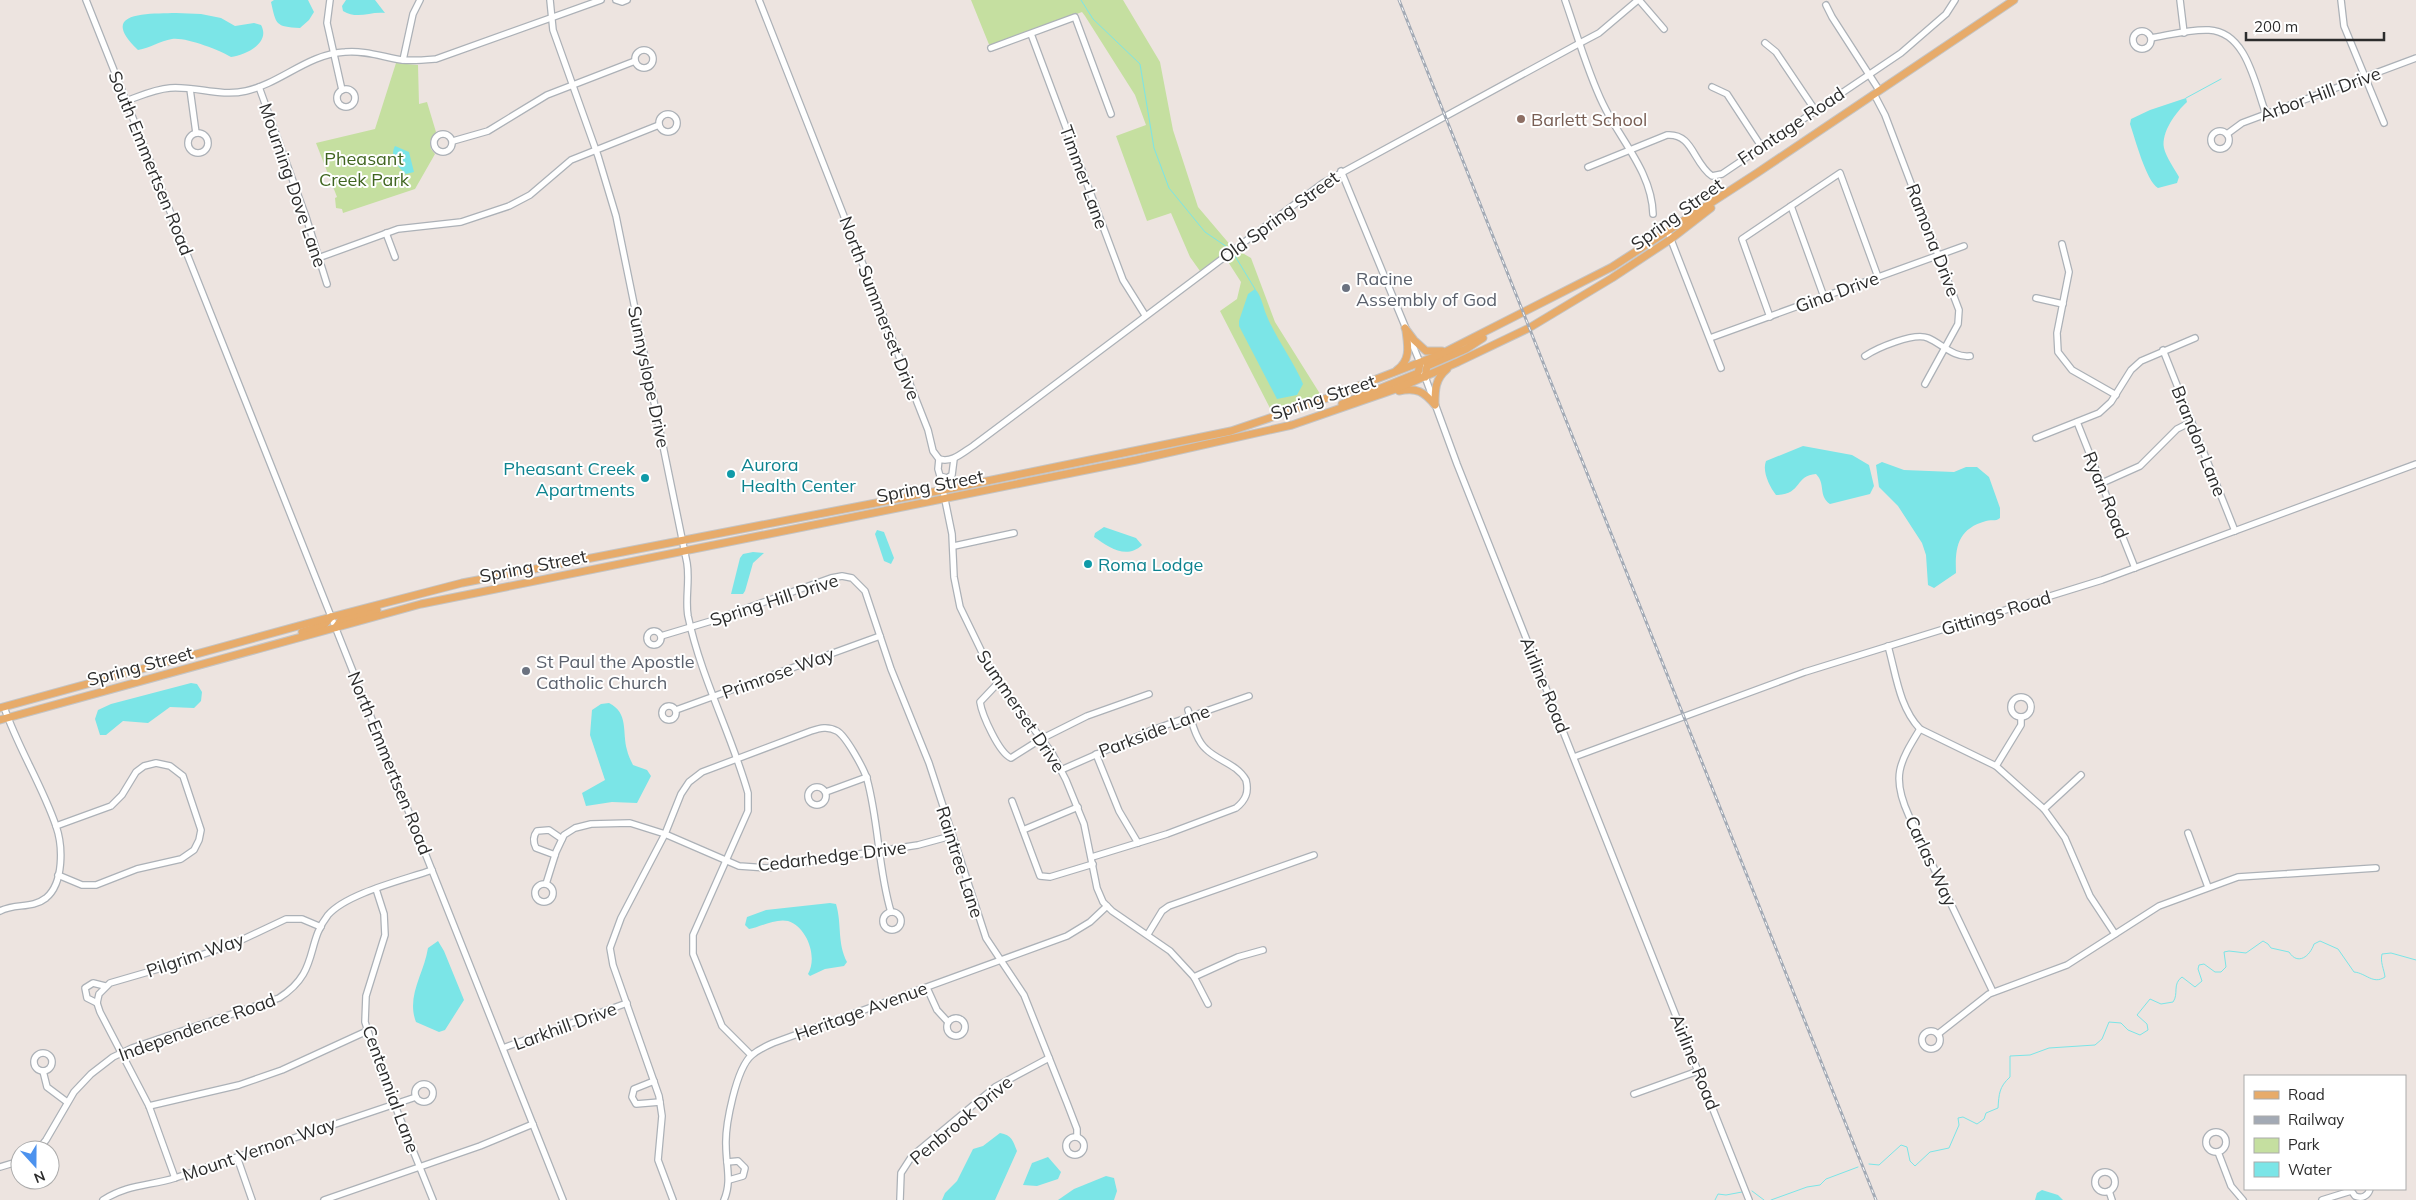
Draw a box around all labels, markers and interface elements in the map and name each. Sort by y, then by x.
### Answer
scale bar [2246,10,2384,42]
text: 200 m [2254,17,2298,36]
street label: Arbor Hill Drive [2256,61,2384,127]
street label: South Emmertsen Road [103,67,199,259]
street label: Frontage Road [1733,82,1849,170]
street label: Mourning Dove Lane [254,100,332,270]
place label: Barlett School [1531,108,1647,131]
marker: Barlett School [1515,113,1527,125]
street label: Timmer Lane [1055,122,1113,232]
park label: Pheasant Creek Park [319,147,410,191]
street label: Old Spring Street [1215,166,1343,268]
street label: Spring Street [1626,173,1728,255]
street label: Ramona Drive [1901,180,1965,300]
street label: North Summerset Drive [834,213,926,403]
street label: Gina Drive [1792,266,1882,318]
place label: Racine Assembly of God [1356,267,1497,311]
marker: Racine Assembly of God [1340,282,1352,294]
street label: Sunnyslope Drive [623,304,675,450]
street label: Spring Street [1268,369,1378,425]
street label: Brandon Lane [2166,382,2232,500]
street label: Ryan Road [2078,448,2134,542]
place label: Aurora Health Center [741,453,856,497]
place label: Pheasant Creek Apartments [503,457,636,501]
street label: Spring Street [874,464,986,508]
marker: Aurora Health Center [725,468,737,480]
marker: Pheasant Creek Apartments [639,472,651,484]
street label: Spring Street [477,544,589,588]
place label: Roma Lodge [1098,553,1203,576]
marker: Roma Lodge [1082,558,1094,570]
street label: Spring Hill Drive [707,568,841,632]
street label: Gittings Road [1938,585,2054,641]
street label: Airline Road [1515,633,1575,737]
street label: Spring Street [85,641,195,691]
street label: Primrose Way [719,642,838,704]
street label: Summerset Drive [972,645,1070,777]
place label: St Paul the Apostle Catholic Church [536,650,695,694]
marker: St Paul the Apostle Catholic Church [520,665,532,677]
street label: North Emmertsen Road [343,668,437,858]
street label: Parkside Lane [1095,699,1213,763]
street label: Raintree Lane [931,803,989,921]
street label: Carlas Way [1900,812,1962,910]
street label: Cedarhedge Drive [756,835,908,877]
street label: Pilgrim Way [143,927,247,982]
street label: Heritage Avenue [792,976,930,1046]
street label: Independence Road [115,988,279,1066]
street label: Larkhill Drive [510,997,620,1055]
street label: Airline Road [1665,1010,1725,1114]
street label: Centennial Lane [357,1022,425,1156]
street label: Penbrook Drive [905,1070,1017,1170]
legend [2244,1075,2406,1190]
text: Road [2288,1085,2325,1104]
text: Railway [2288,1110,2344,1129]
street label: Mount Vernon Way [179,1112,339,1186]
text: Park [2288,1135,2320,1154]
north arrow [10,1140,60,1190]
text: Water [2288,1160,2332,1179]
text: N [31,1167,48,1187]

